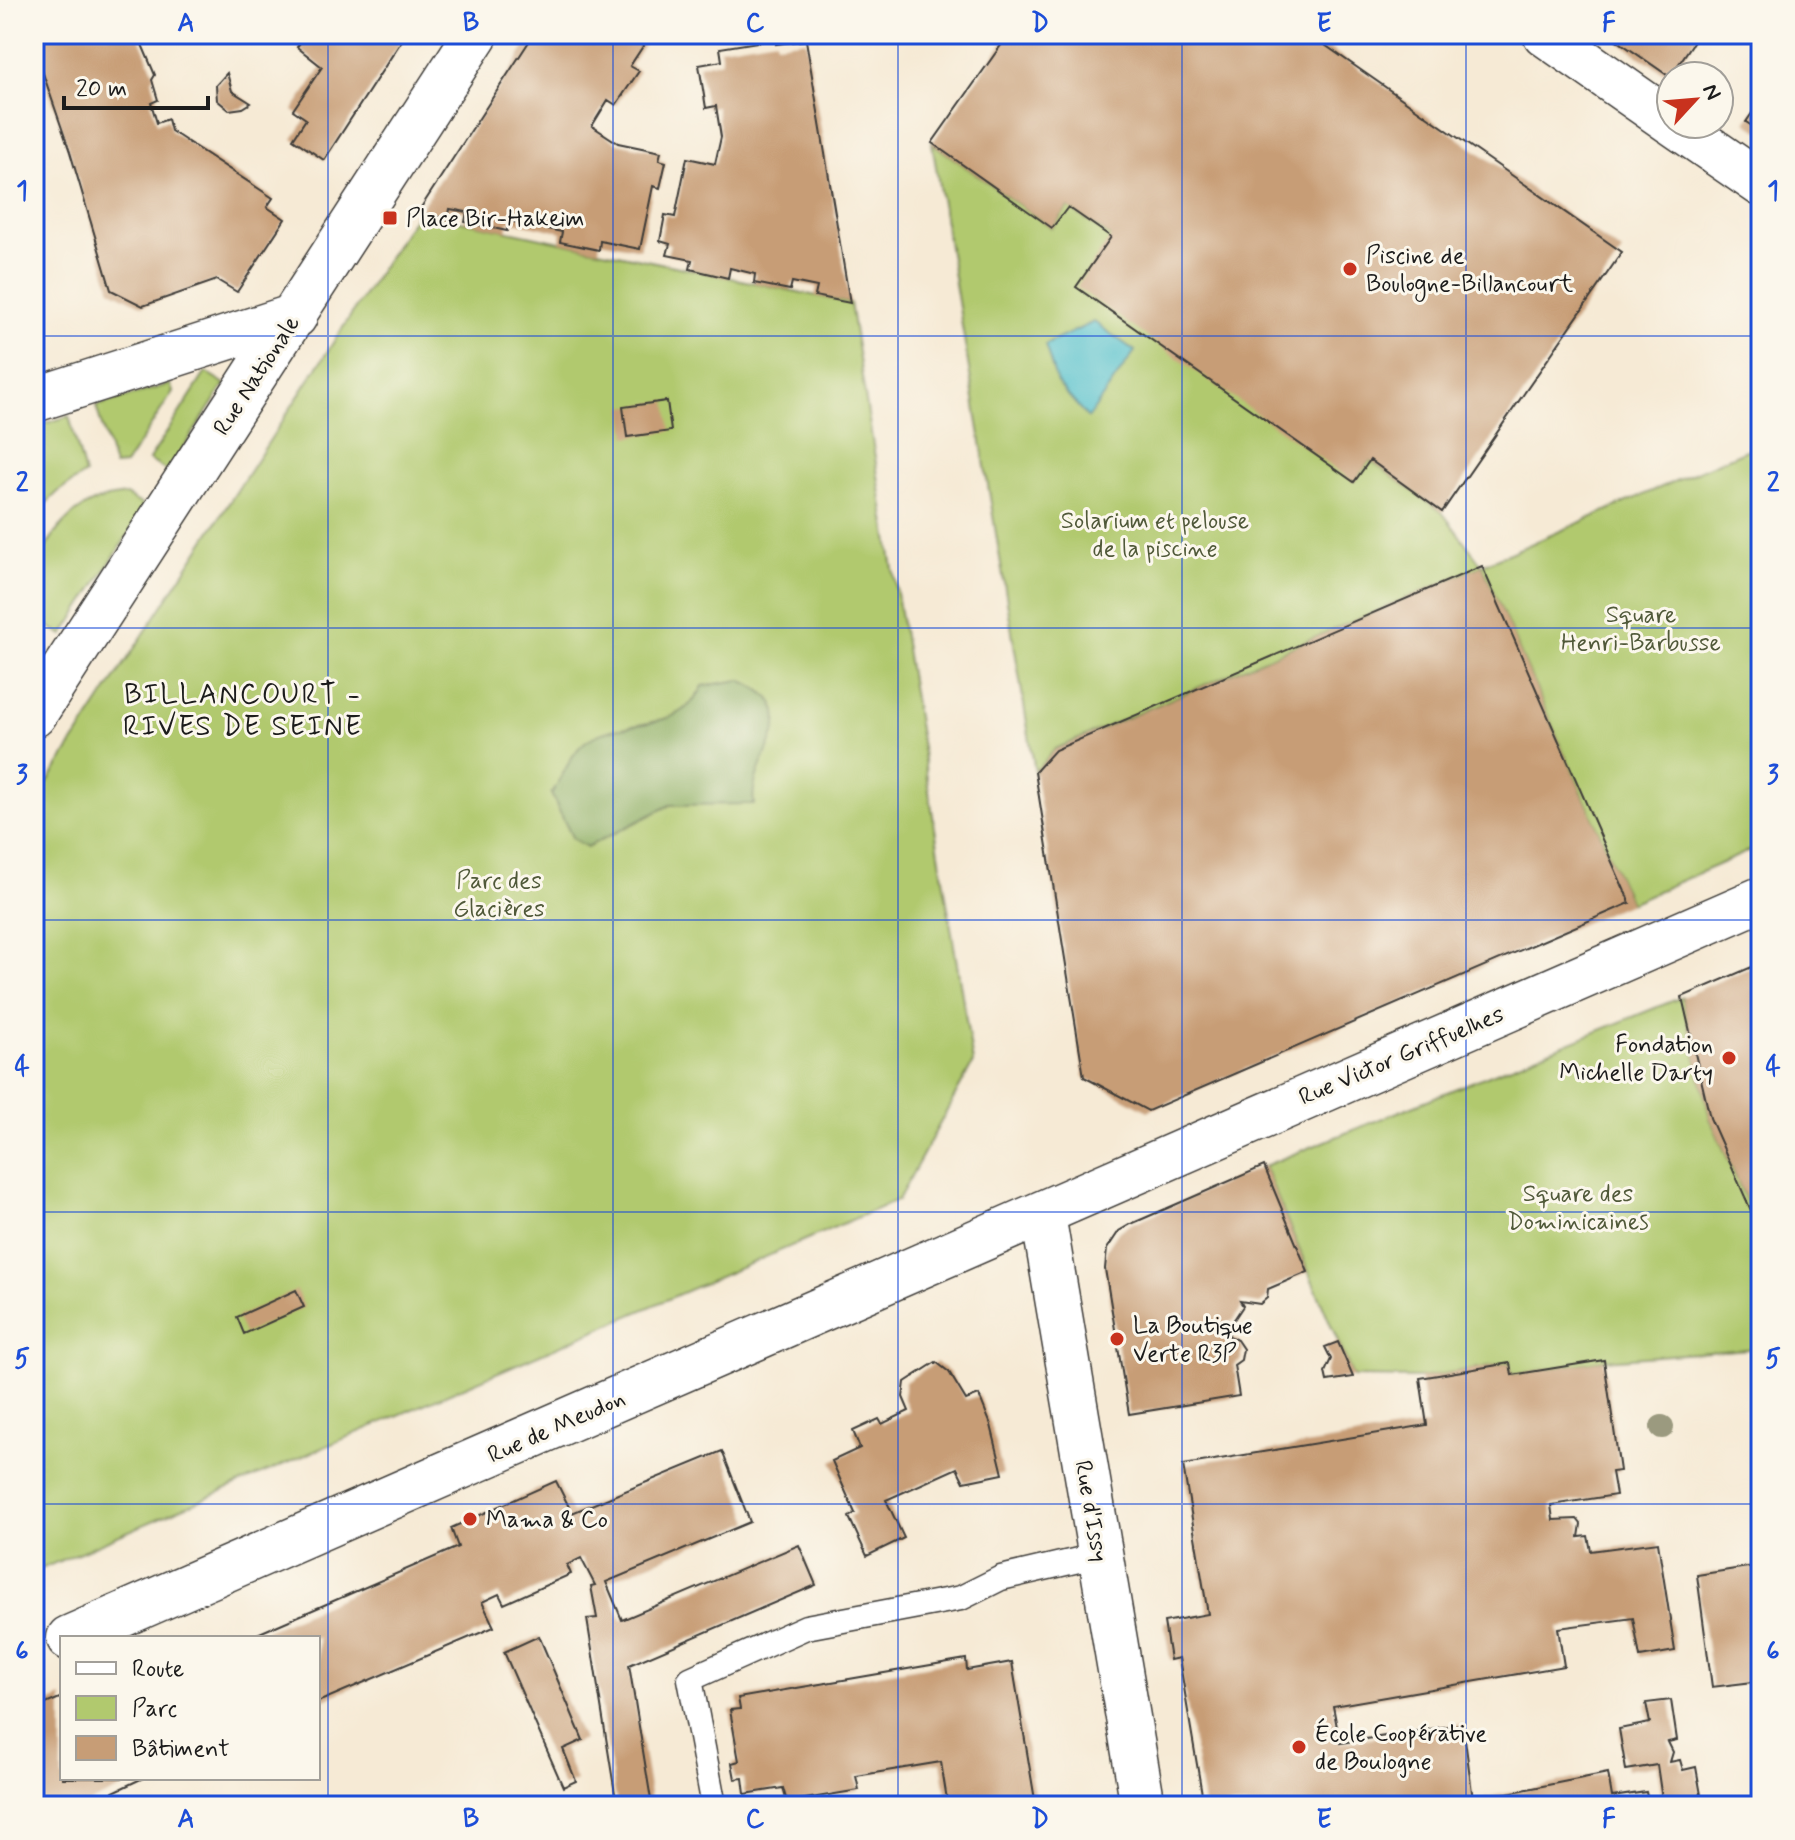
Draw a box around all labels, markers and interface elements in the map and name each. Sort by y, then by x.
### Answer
text: A [177,7,195,41]
text: B [463,7,479,41]
text: C [746,7,765,41]
text: D [1031,7,1049,41]
text: E [1316,7,1332,41]
text: F [1602,7,1616,41]
scale bar [64,60,208,110]
north arrow [1655,60,1735,140]
text: 20 m [76,74,127,105]
text: N [1695,79,1727,105]
text: 1 [16,175,28,209]
text: 1 [1767,175,1779,209]
place label: Place Bir-Hakeim [406,204,584,235]
marker: Place Bir-Hakeim [381,209,399,227]
place label: Piscine de Boulogne-Billancourt [1366,241,1573,302]
marker: Piscine de Boulogne-Billancourt [1341,260,1359,278]
street label: Rue Nationale [207,310,308,442]
text: 2 [16,467,29,501]
text: 2 [1767,467,1780,501]
park label: Solarium et pelouse de la piscine [1061,506,1249,565]
park label: Square Henri-Barbusse [1561,600,1721,659]
district label: BILLANCOURT - RIVES DE SEINE [123,677,363,746]
text: 3 [16,759,28,793]
text: 3 [1767,759,1779,793]
park label: Parc des Glacières [453,866,545,925]
street label: Rue Victor Griffuelhes [1294,999,1509,1114]
place label: Fondation Michelle Darty [1559,1030,1713,1089]
marker: Fondation Michelle Darty [1720,1049,1738,1067]
text: 4 [14,1051,30,1085]
text: 4 [1765,1051,1781,1085]
park label: Square des Dominicaines [1507,1179,1649,1238]
place label: La Boutique Verte R3P [1133,1311,1253,1370]
marker: La Boutique Verte R3P [1108,1330,1126,1348]
text: 5 [14,1343,30,1377]
text: 5 [1765,1343,1781,1377]
street label: Rue de Meudon [483,1383,630,1471]
street label: Rue d'Issy [1066,1458,1115,1565]
place label: Mama & Co [486,1505,608,1536]
marker: Mama & Co [461,1510,479,1528]
text: 6 [15,1635,29,1669]
text: 6 [1766,1635,1780,1669]
legend [60,1636,320,1780]
text: Route [132,1654,184,1685]
text: Parc [132,1694,177,1725]
place label: École Coopérative de Boulogne [1315,1717,1487,1778]
text: Bâtiment [132,1734,230,1765]
marker: École Coopérative de Boulogne [1290,1738,1308,1756]
text: A [177,1803,195,1837]
text: B [463,1803,479,1837]
text: C [746,1803,765,1837]
text: D [1031,1803,1049,1837]
text: E [1316,1803,1332,1837]
text: F [1602,1803,1616,1837]

